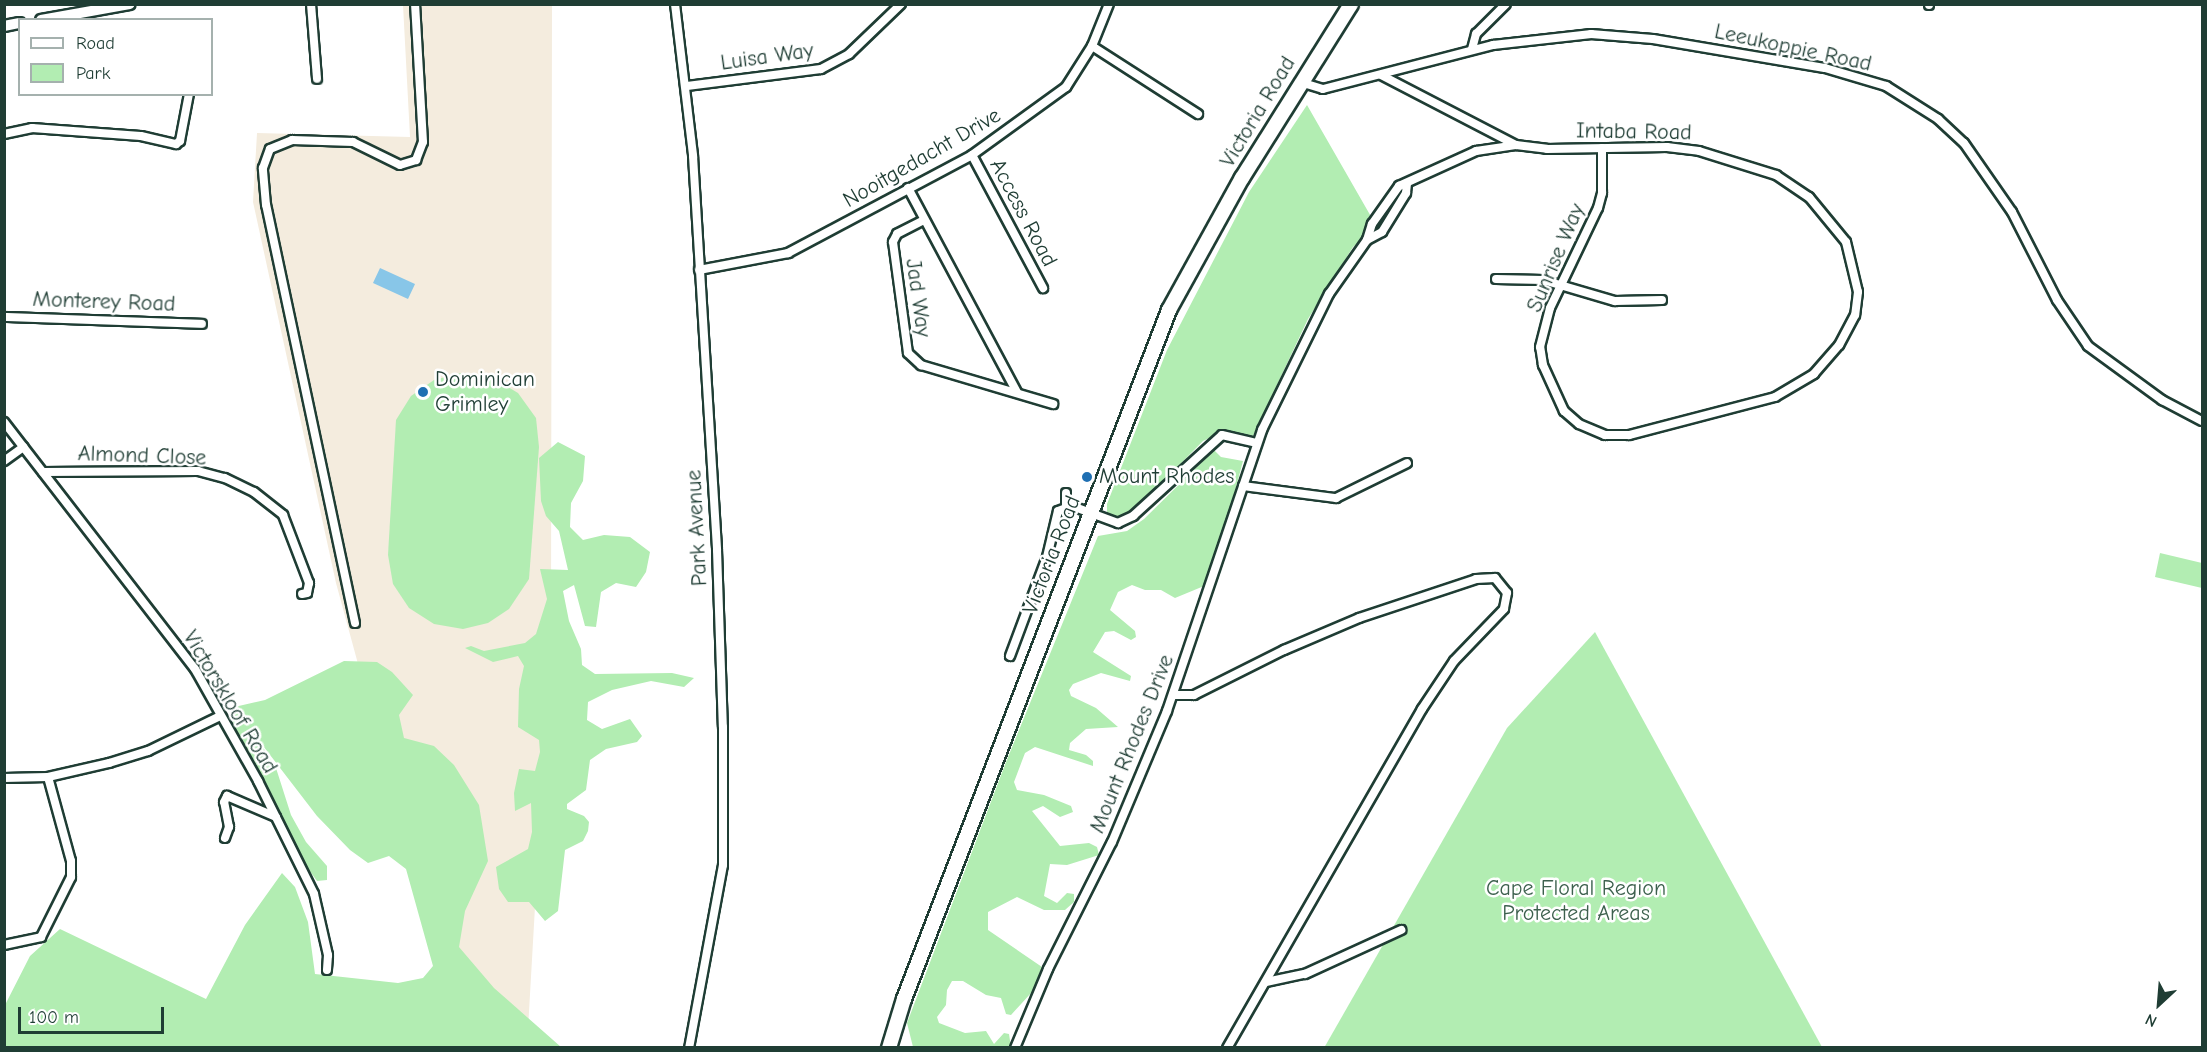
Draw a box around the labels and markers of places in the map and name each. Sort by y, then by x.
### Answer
place label: Dominican Grimley [435,366,535,418]
marker: Dominican Grimley [416,385,430,399]
place label: Mount Rhodes [1099,464,1234,490]
marker: Mount Rhodes [1080,470,1094,484]

